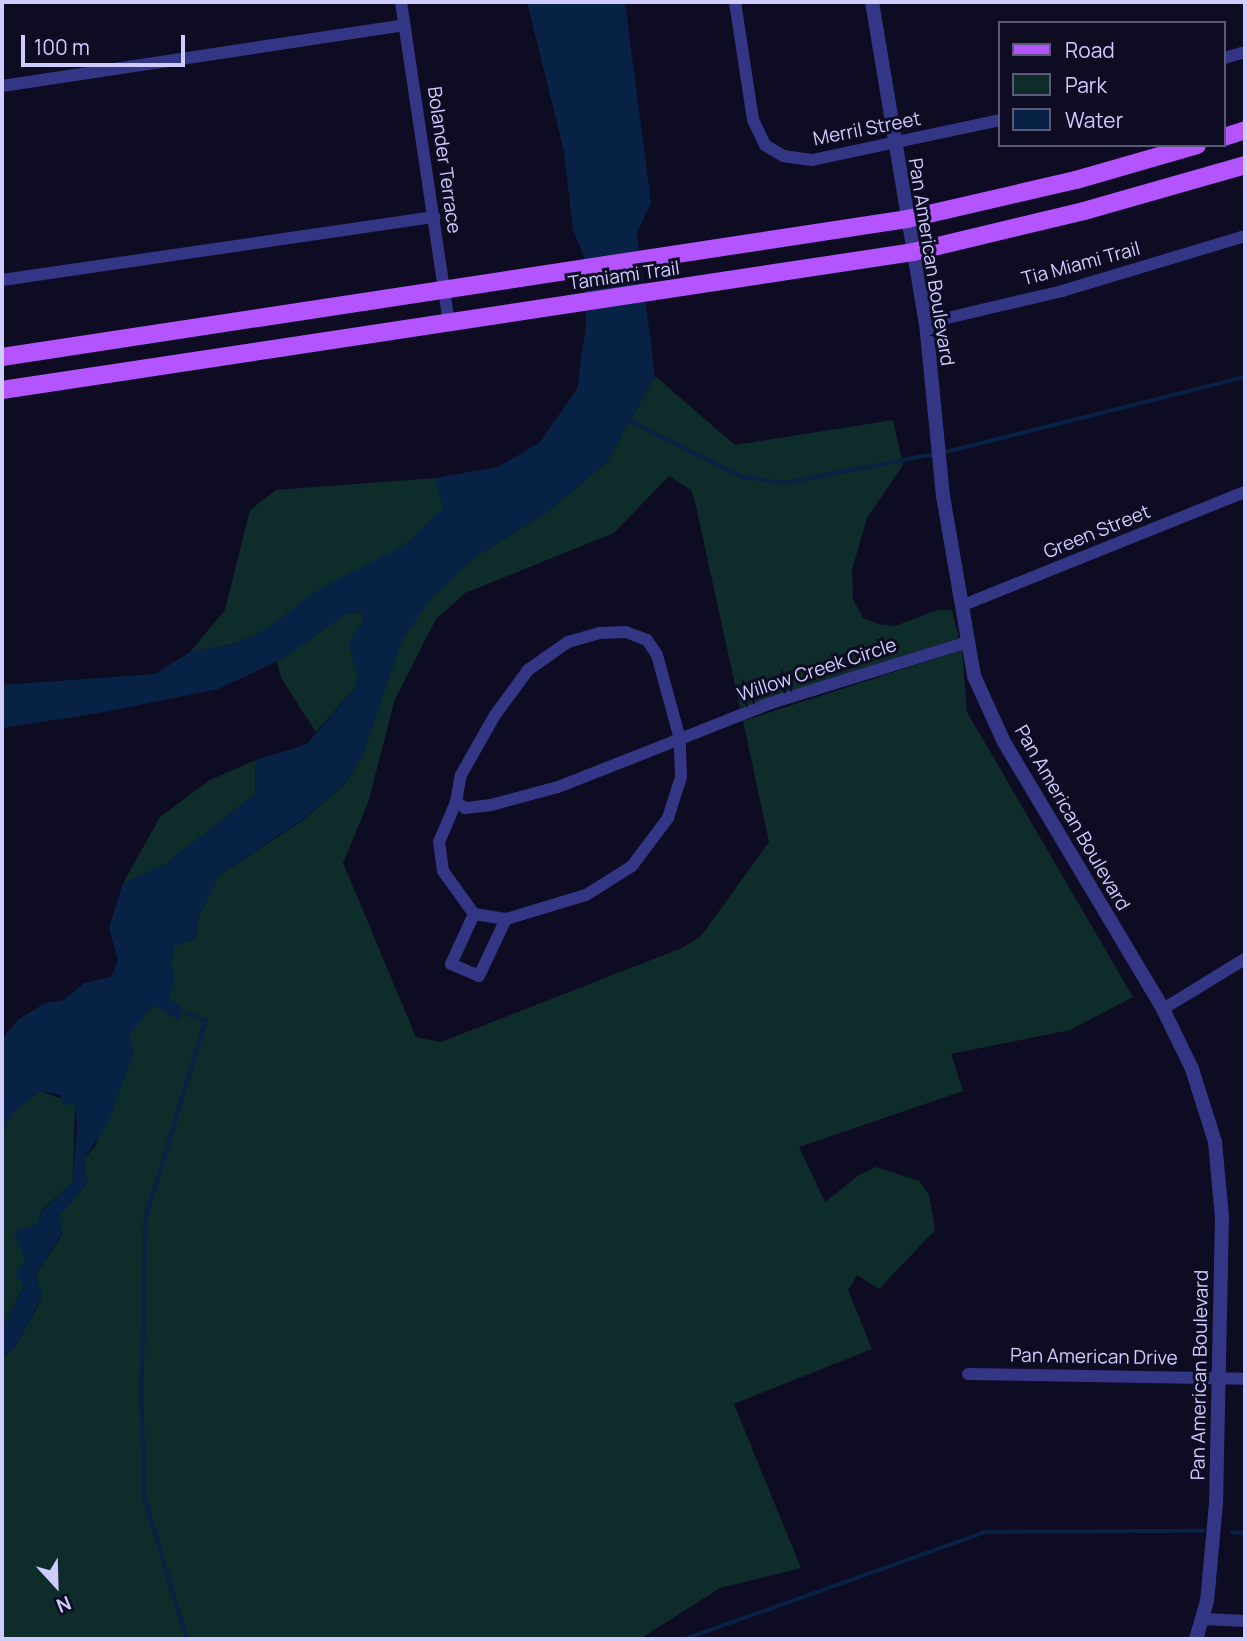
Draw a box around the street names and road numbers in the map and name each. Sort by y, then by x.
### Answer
street label: Bolander Terrace [422,85,466,235]
street label: Merril Street [811,107,923,151]
street label: Pan American Boulevard [903,156,959,368]
street label: Tia Miami Trail [1019,237,1143,291]
street label: Tamiami Trail [567,257,681,295]
street label: Green Street [1040,500,1154,564]
street label: Willow Creek Circle [734,633,900,707]
street label: Pan American Boulevard [1010,721,1134,915]
street label: Pan American Boulevard [1187,1270,1213,1480]
street label: Pan American Drive [1010,1344,1178,1370]

